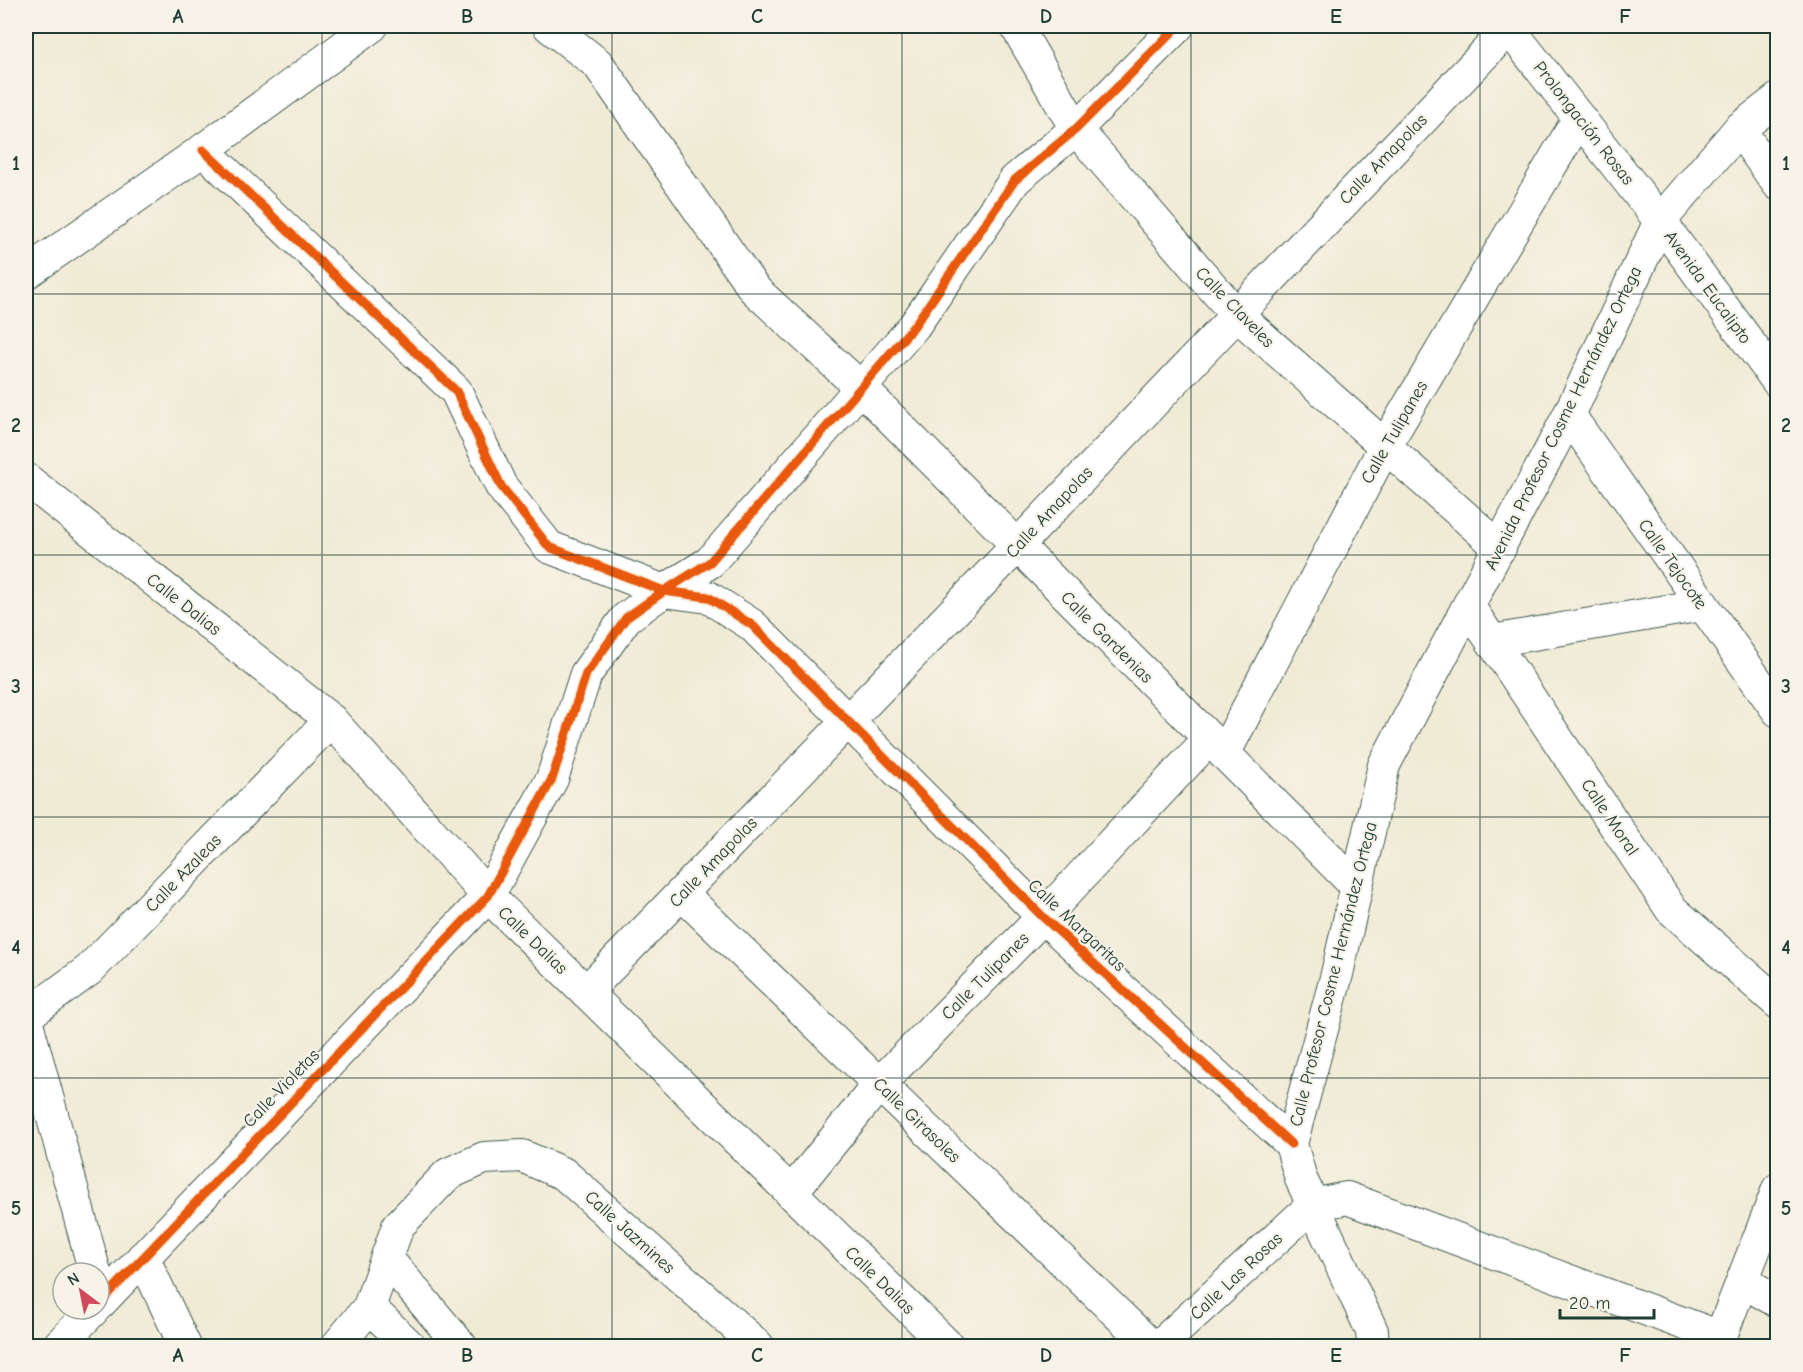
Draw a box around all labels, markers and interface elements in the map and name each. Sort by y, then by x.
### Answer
text: A [172,5,184,28]
text: B [461,5,473,28]
text: C [751,5,763,28]
text: D [1040,5,1052,28]
text: E [1330,5,1342,28]
text: F [1619,5,1631,28]
street label: Prolongación Rosas [1529,57,1638,189]
street label: Calle Amapolas [1335,110,1432,209]
text: 1 [12,152,20,175]
text: 1 [1782,152,1790,175]
street label: Avenida Eucalipto [1659,226,1756,348]
street label: Calle Claveles [1191,263,1278,352]
street label: Avenida Profesor Cosme Hernández Ortega [1480,263,1646,574]
street label: Calle Tulipanes [1357,377,1432,487]
text: 2 [11,414,21,437]
text: 2 [1781,414,1791,437]
street label: Calle Amapolas [1002,462,1097,563]
street label: Calle Tejocote [1634,515,1712,614]
street label: Calle Dalias [142,569,225,640]
street label: Calle Gardenias [1056,587,1157,688]
text: 3 [11,675,21,698]
text: 3 [1781,675,1791,698]
street label: Calle Moral [1576,775,1643,860]
street label: Calle Amapolas [665,813,762,912]
street label: Calle Profesor Cosme Hernández Ortega [1285,820,1382,1129]
street label: Calle Azaleas [141,830,226,917]
street label: Calle Margaritas [1024,875,1130,976]
street label: Calle Dalias [493,902,572,979]
street label: Calle Tulipanes [937,928,1034,1025]
text: 4 [11,936,21,959]
text: 4 [1781,936,1791,959]
street label: Calle Violetas [239,1045,324,1132]
street label: Calle Girasoles [868,1073,965,1167]
street label: Calle Jazmines [580,1186,679,1278]
text: 5 [11,1197,21,1220]
text: 5 [1781,1197,1791,1220]
street label: Calle Las Rosas [1186,1228,1287,1325]
street label: Calle Dalias [840,1242,919,1319]
north arrow [51,1261,111,1321]
text: N [64,1269,83,1290]
scale bar [1560,1282,1654,1320]
text: 20 m [1569,1293,1610,1314]
text: A [172,1344,184,1367]
text: B [461,1344,473,1367]
text: C [751,1344,763,1367]
text: D [1040,1344,1052,1367]
text: E [1330,1344,1342,1367]
text: F [1619,1344,1631,1367]

